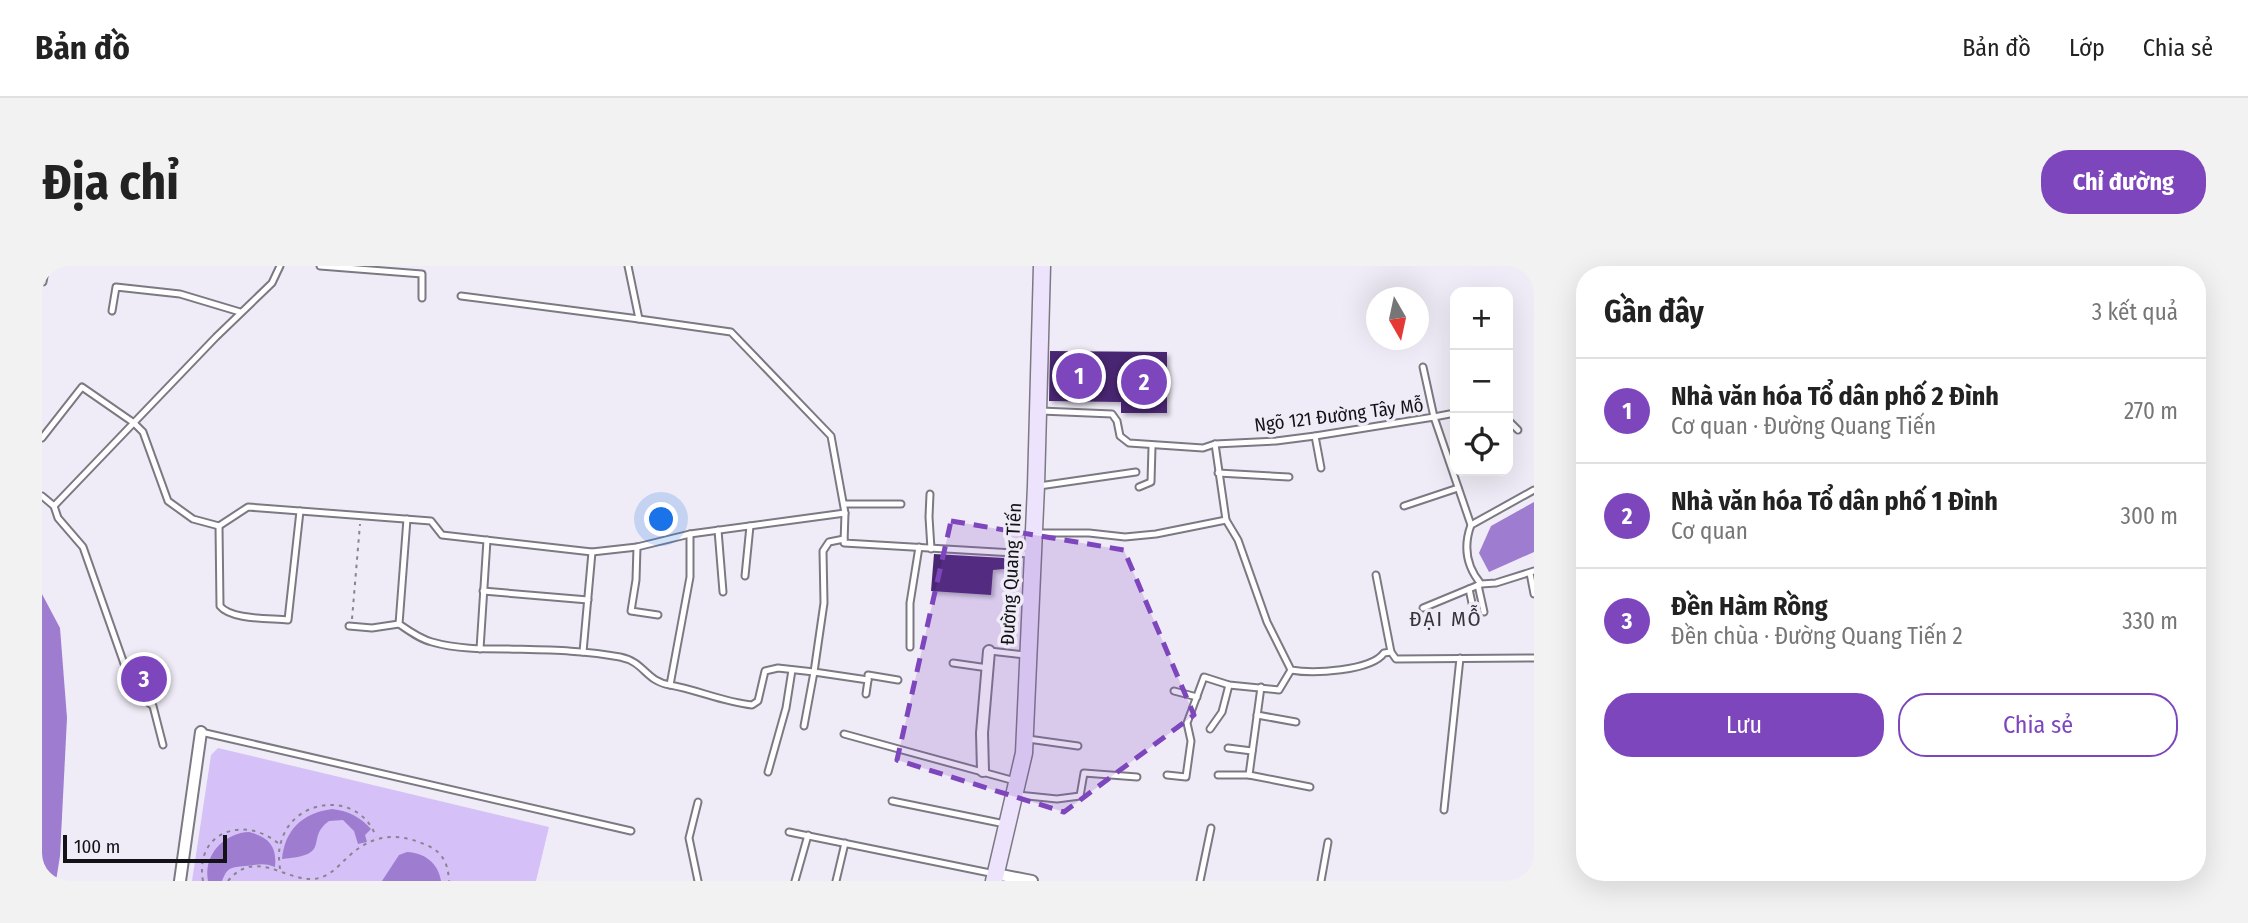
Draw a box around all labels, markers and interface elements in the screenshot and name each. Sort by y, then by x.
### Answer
text: Bản đồ [35,28,130,68]
text: Bản đồ [1962,34,2031,62]
text: Lớp [2069,34,2105,62]
text: Chia sẻ [2143,34,2213,62]
button: Chỉ đường [2041,150,2206,214]
text: Địa chỉ [42,153,179,212]
north arrow [1366,287,1429,350]
map controls [1450,287,1513,476]
button: + [1450,287,1513,350]
text: Gần đây [1604,294,1704,330]
text: 3 kết quả [2092,298,2178,326]
pin: 1 [1056,350,1102,402]
button: − [1450,350,1513,413]
pin: 2 [1121,356,1167,408]
text: Nhà văn hóa Tổ dân phố 2 Đình [1671,381,1999,412]
street label: Ngõ 121 Đường Tây Mỗ [1253,393,1425,437]
text: 1 [1622,397,1632,425]
text: 270 m [2124,397,2178,425]
text: Cơ quan · Đường Quang Tiến [1671,412,1936,440]
button: locate [1450,413,1513,476]
text: Nhà văn hóa Tổ dân phố 1 Đình [1671,486,1998,517]
your location [644,502,678,536]
street label: Đường Quang Tiến [996,502,1026,646]
text: 2 [1622,502,1632,530]
text: 300 m [2121,502,2178,530]
text: Cơ quan [1671,517,1748,545]
text: Đền Hàm Rồng [1671,591,1828,622]
district label: ĐẠI MỖ [1409,604,1483,632]
text: 3 [1622,607,1632,635]
text: 330 m [2122,607,2178,635]
text: Đền chùa · Đường Quang Tiến 2 [1671,622,1963,650]
pin: 3 [121,653,167,705]
button: Lưu [1604,693,1884,757]
button: Chia sẻ [1898,693,2178,757]
scale bar [63,832,228,864]
text: 100 m [74,835,120,858]

